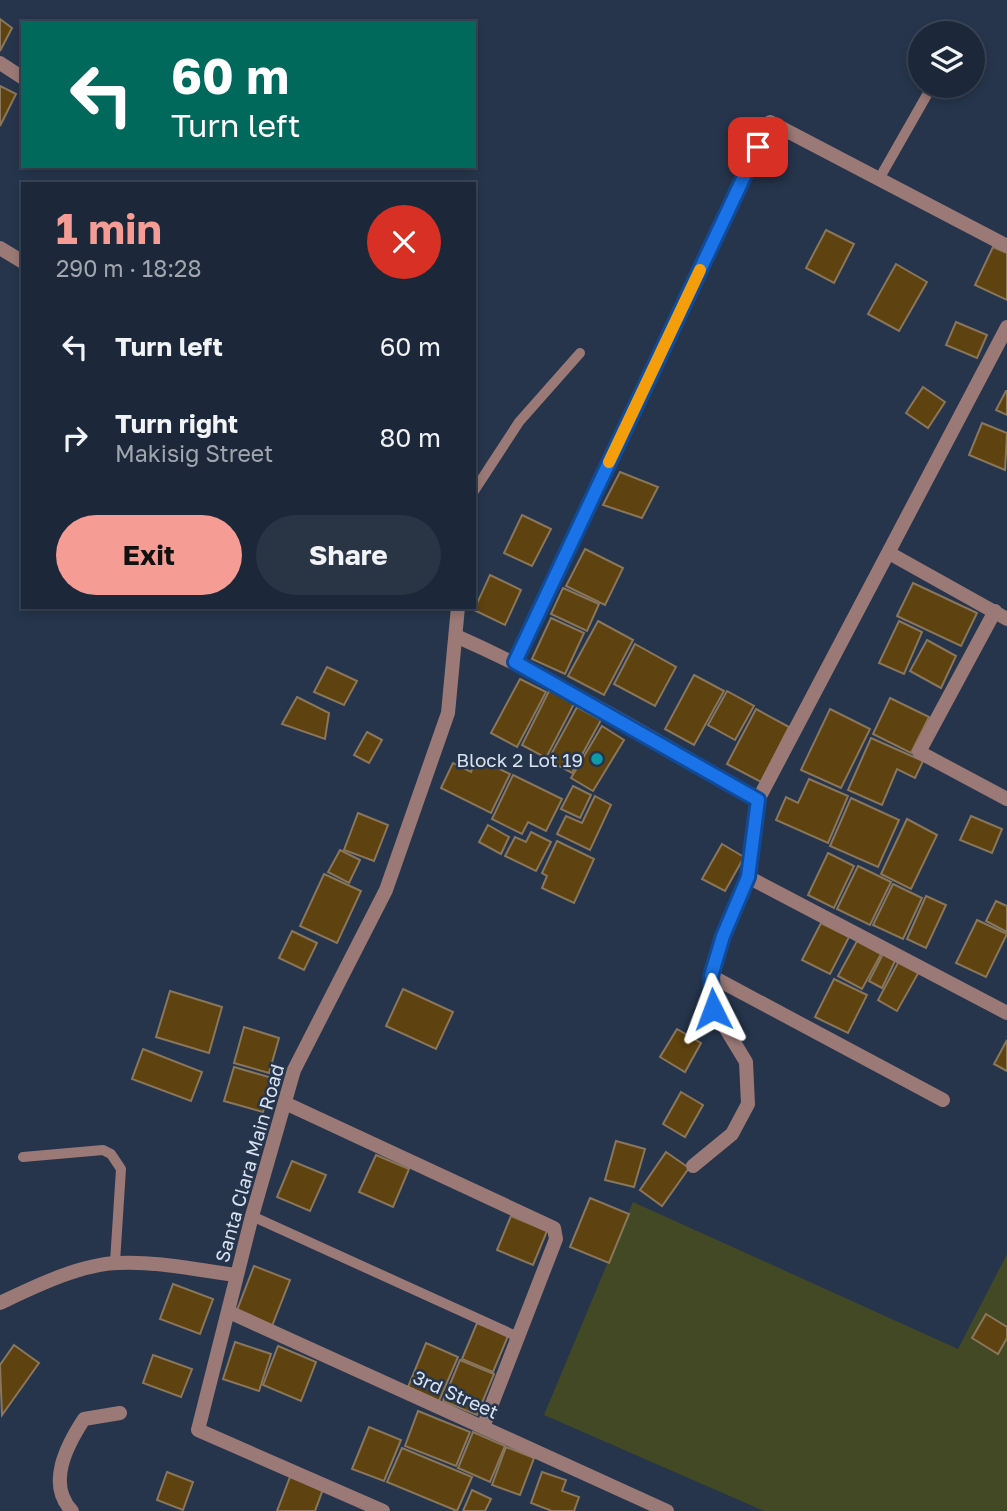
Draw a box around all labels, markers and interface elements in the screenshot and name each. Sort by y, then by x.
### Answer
map controls [908,21,985,98]
button: layers [908,21,985,98]
text: 60 m [171,46,289,105]
icon: left [56,49,147,140]
text: Turn left [171,106,300,144]
pin [728,117,788,177]
icon: arrive [739,128,777,166]
text: 1 min [56,203,162,253]
button: close [367,205,441,279]
text: 290 m · 18:28 [56,254,201,282]
icon: left [56,328,94,366]
text: Turn left [115,331,223,362]
text: 60 m [380,331,441,362]
text: Turn right [115,408,238,439]
icon: right [56,419,94,457]
text: 80 m [380,422,441,453]
text: Makisig Street [115,439,273,467]
button: Exit [56,515,242,595]
button: Share [256,515,441,595]
place label: Block 2 Lot 19 [456,748,583,771]
marker: Block 2 Lot 19 [589,751,605,767]
position arrow [676,972,750,1046]
street label: Santa Clara Main Road [210,1061,288,1265]
street label: 3rd Street [410,1365,502,1423]

